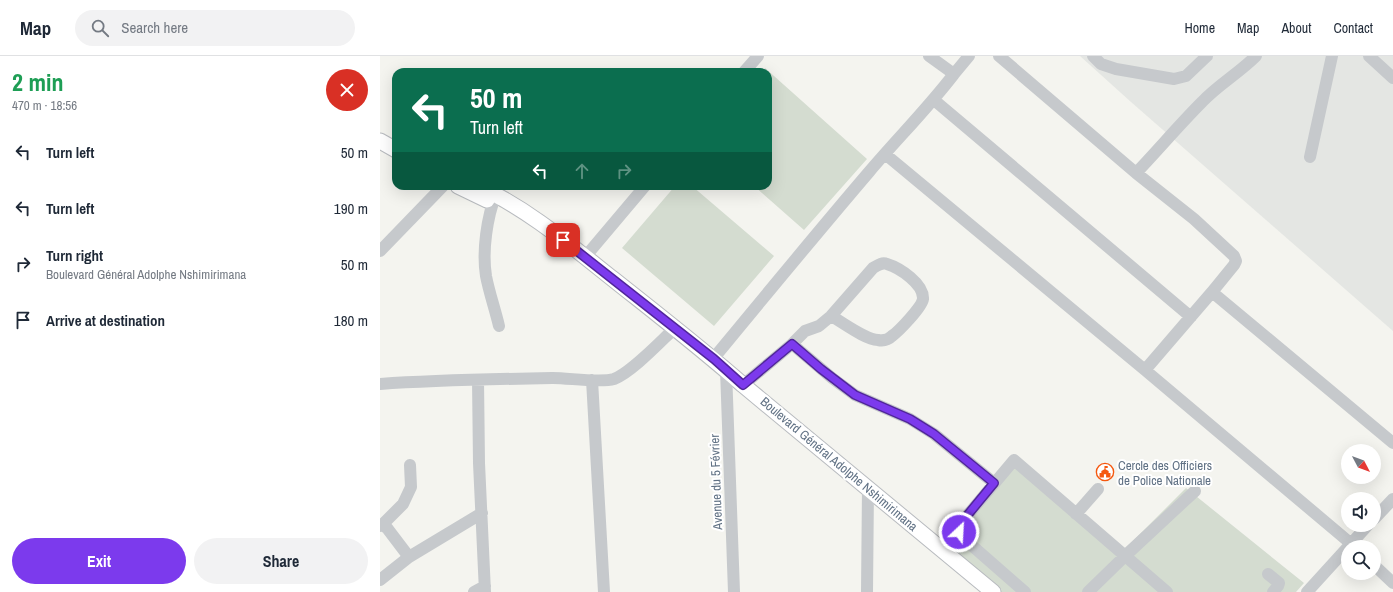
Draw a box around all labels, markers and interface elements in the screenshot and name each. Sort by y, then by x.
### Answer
search box [75,10,355,46]
text: Map [20,15,51,41]
icon: search [89,17,111,39]
text: Search here [121,17,188,38]
text: Home [1184,19,1215,37]
text: Map [1237,19,1259,37]
text: About [1281,19,1311,37]
text: Contact [1333,19,1373,37]
text: 2 min [12,66,63,98]
button: close [326,69,368,111]
text: 50 m [470,79,522,117]
icon: left [404,84,456,136]
text: 470 m · 18:56 [12,97,77,114]
text: Turn left [470,115,523,140]
icon: left [12,141,34,163]
text: Turn left [46,142,94,163]
text: 50 m [341,142,368,163]
icon: left [529,160,551,182]
icon: ahead [571,160,593,182]
icon: right [613,160,635,182]
icon: left [12,197,34,219]
text: Turn left [46,198,94,219]
text: 190 m [334,198,368,219]
pin [546,223,580,257]
icon: arrive [552,229,574,251]
text: Turn right [46,245,103,266]
icon: right [12,253,34,275]
text: 50 m [341,254,368,275]
text: Boulevard Général Adolphe Nshimirimana [46,266,246,283]
icon: arrive [12,309,34,331]
text: Arrive at destination [46,310,165,331]
text: 180 m [334,310,368,331]
street label: Boulevard Général Adolphe Nshimirimana [757,393,921,535]
street label: Avenue du 5 Février [706,433,726,531]
north arrow [1341,444,1381,484]
map controls [1341,444,1381,580]
place label: Cercle des Officiers de Police Nationale [1118,457,1212,489]
public building icon: Cercle des Officiers de Police Nationale [1095,462,1115,482]
button: sound [1341,492,1381,532]
position arrow [938,511,980,553]
button: Exit [12,538,186,584]
button: Share [194,538,368,584]
button: search [1341,540,1381,580]

